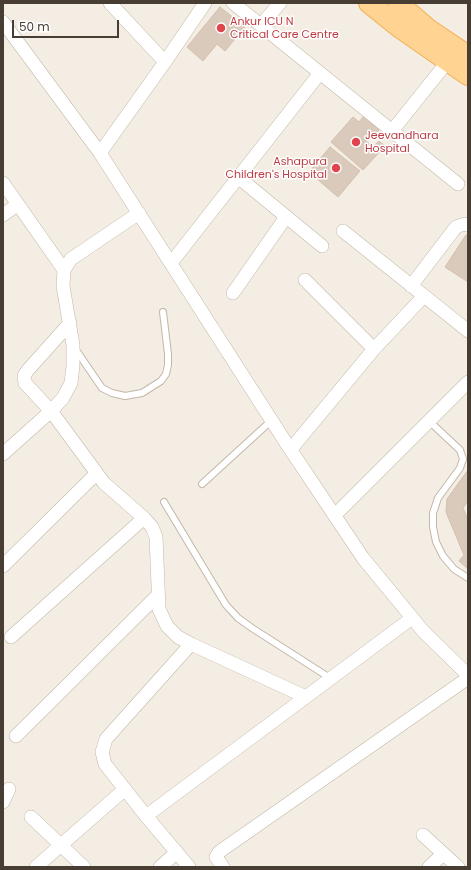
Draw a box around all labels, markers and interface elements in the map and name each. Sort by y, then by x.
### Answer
scale bar [14,12,121,38]
place label: Ankur ICU N Critical Care Centre [230,15,339,41]
text: 50 m [19,18,50,35]
marker: Ankur ICU N Critical Care Centre [215,22,227,34]
place label: Jeevandhara Hospital [365,129,439,155]
marker: Jeevandhara Hospital [350,136,362,148]
place label: Ashapura Children's Hospital [226,155,327,181]
marker: Ashapura Children's Hospital [330,162,342,174]

